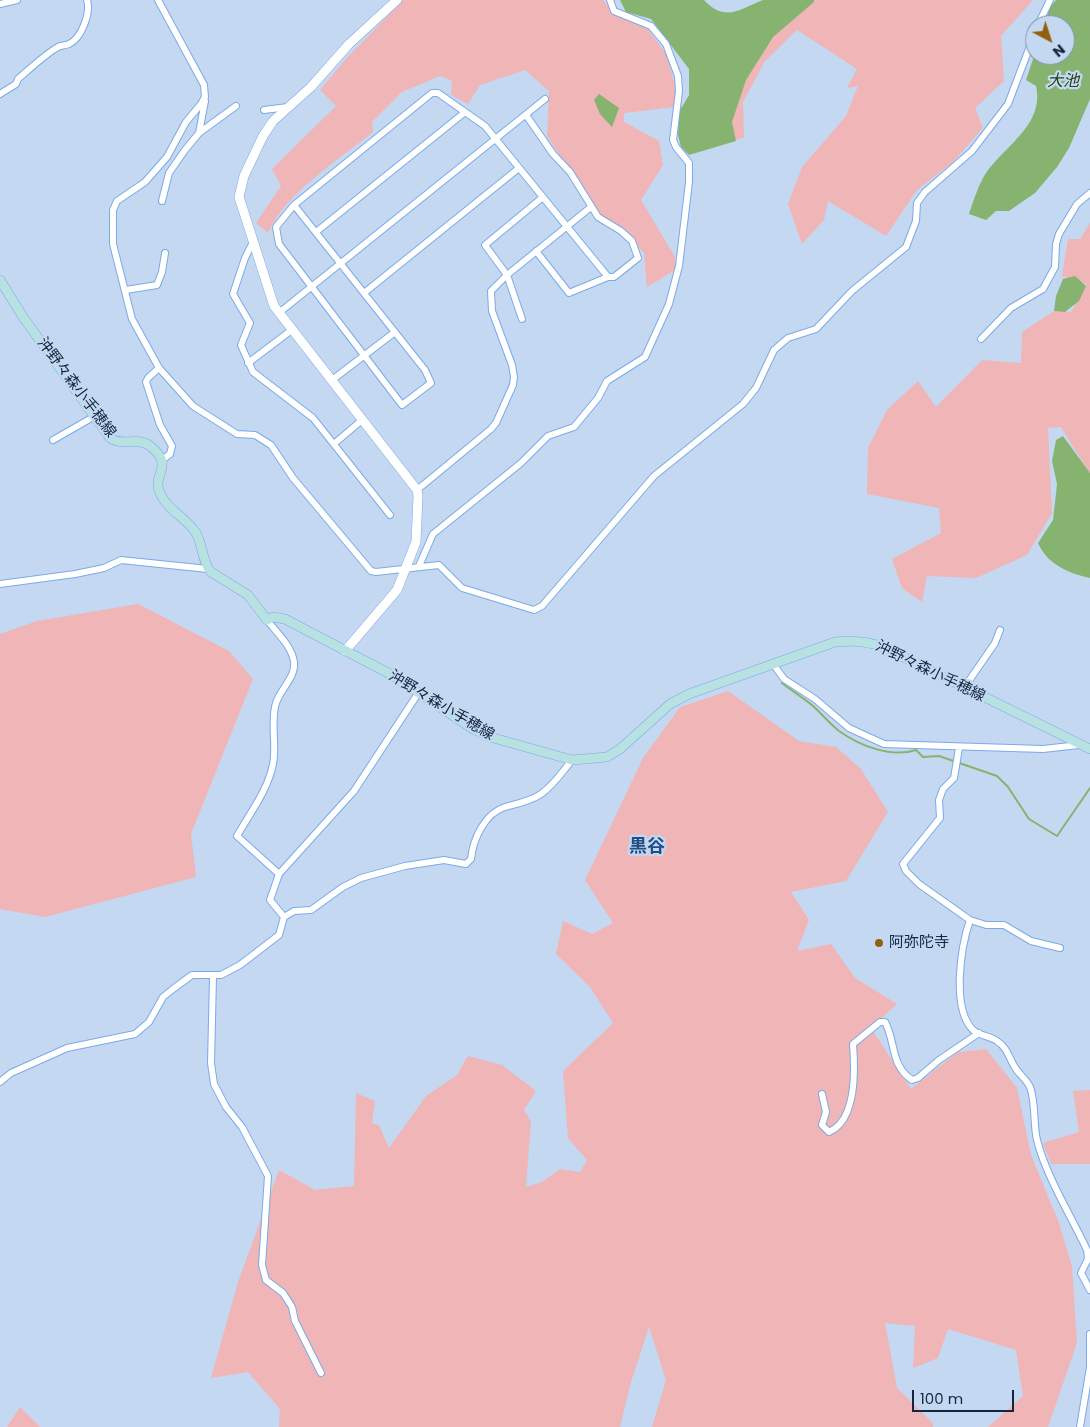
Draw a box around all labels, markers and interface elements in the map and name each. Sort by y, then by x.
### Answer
north arrow [1025,15,1075,65]
text: N [1049,40,1069,62]
water label: 大池 [1047,72,1079,92]
street label: 沖野々森小手穂線 [33,335,119,441]
street label: 沖野々森小手穂線 [872,638,988,706]
street label: 沖野々森小手穂線 [385,667,497,745]
district label: 黒谷 [629,836,665,858]
place label: 阿弥陀寺 [889,934,949,952]
marker: 阿弥陀寺 [873,937,885,949]
scale bar [915,1380,1018,1412]
text: 100 m [920,1388,963,1409]

